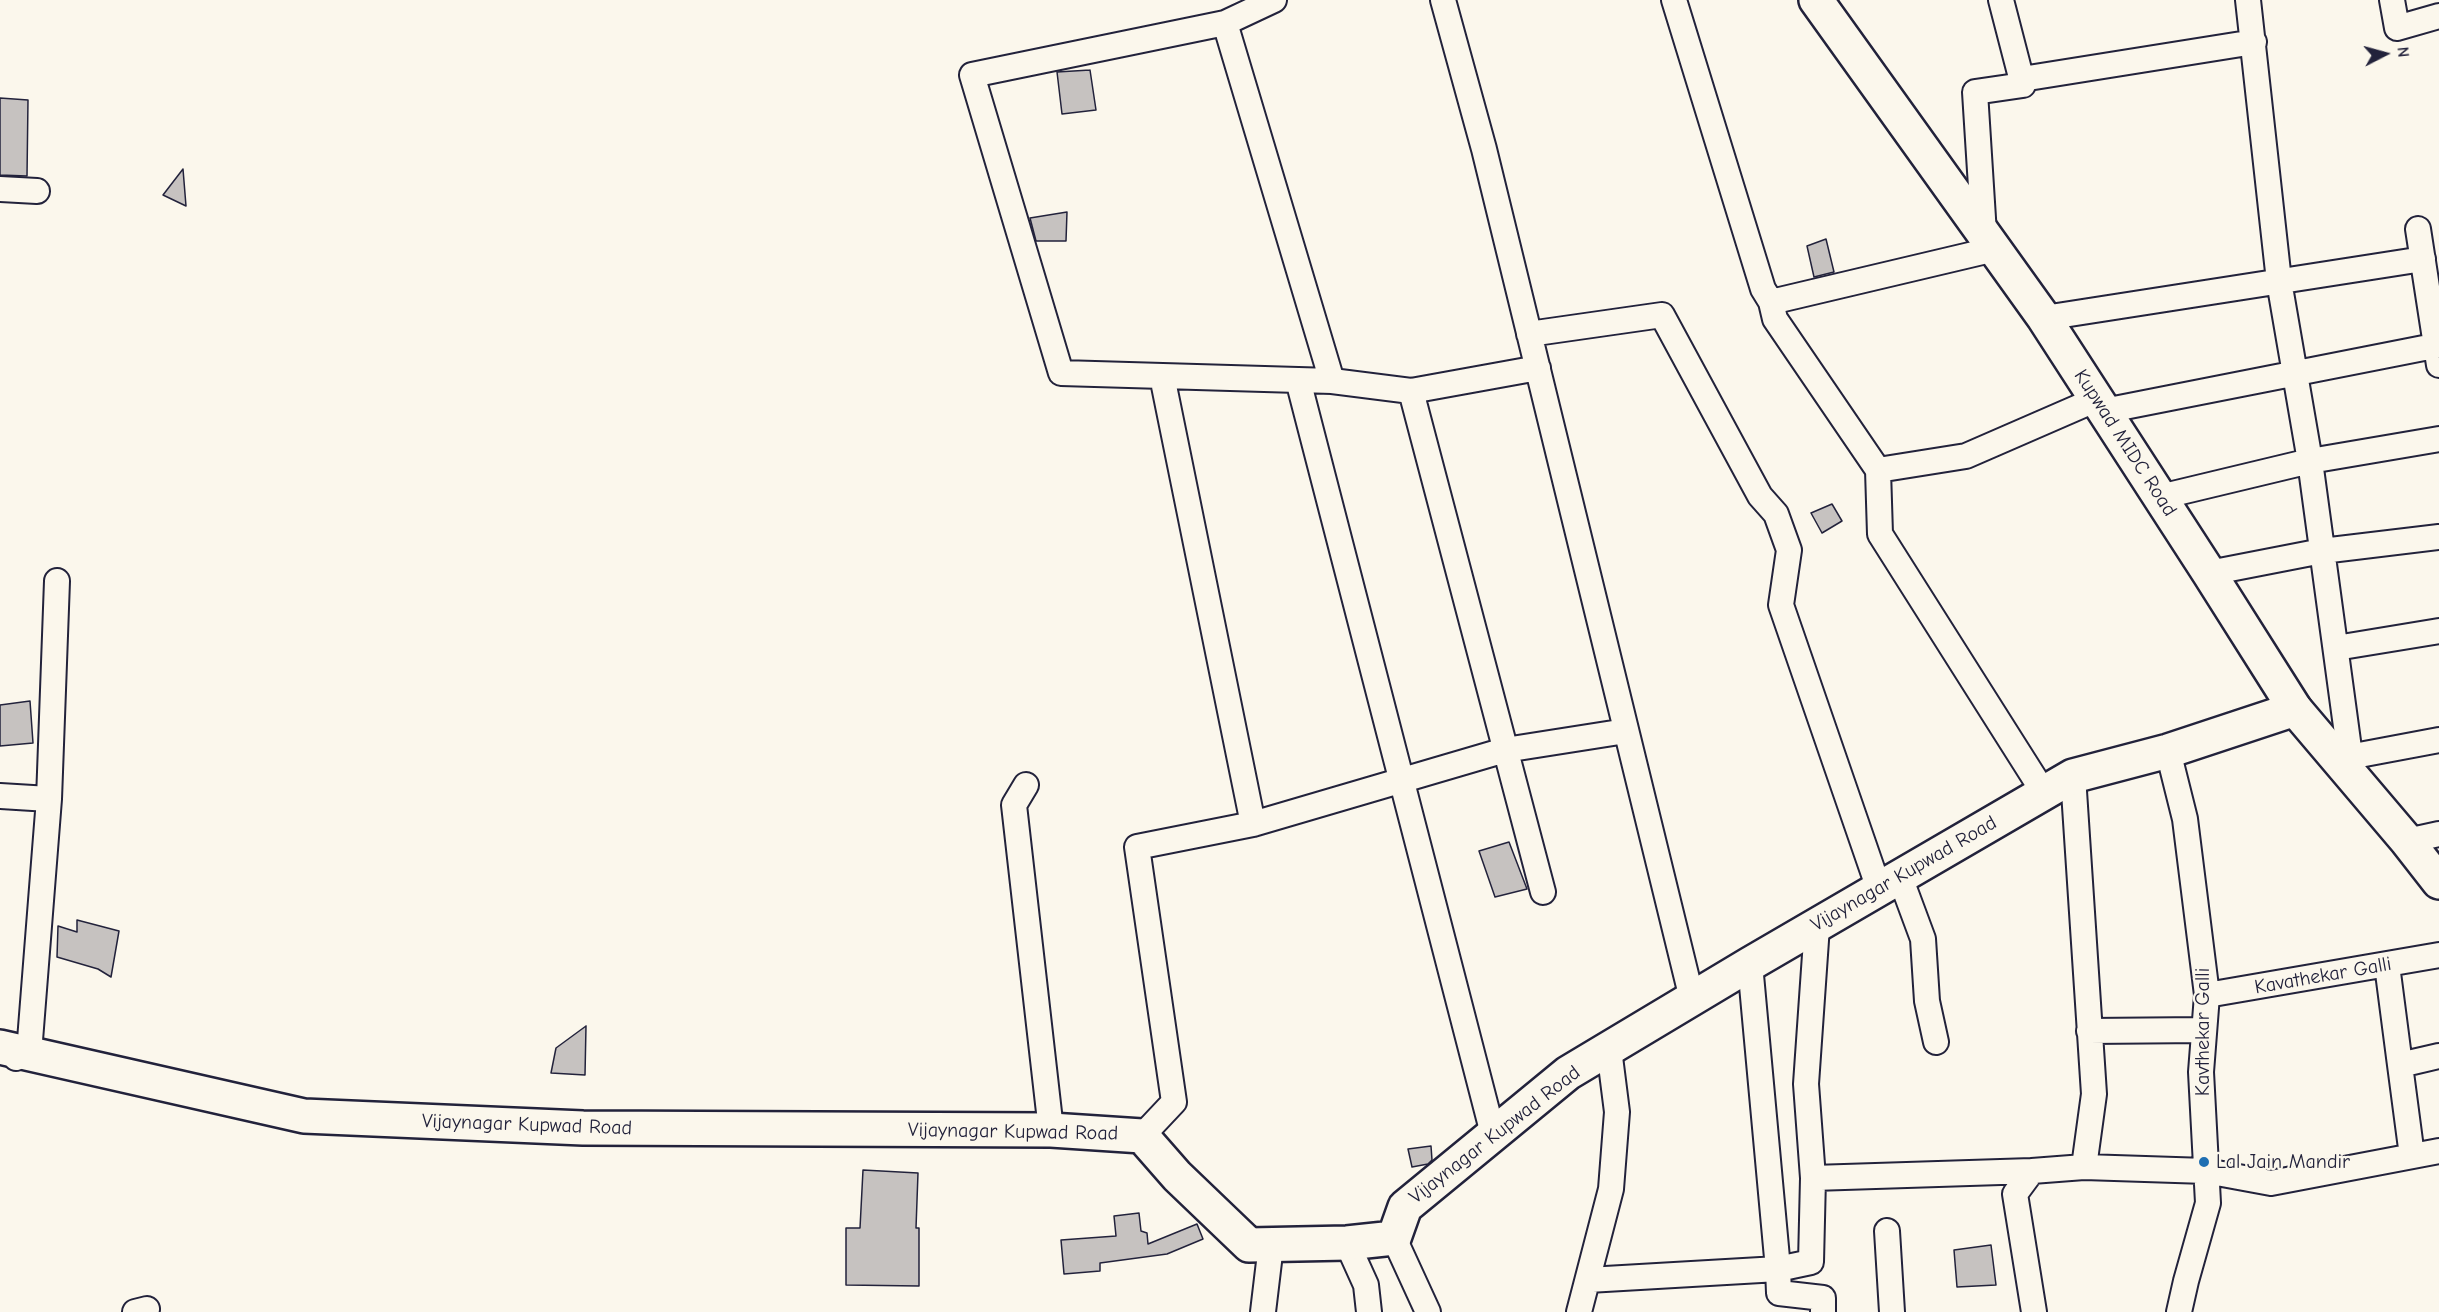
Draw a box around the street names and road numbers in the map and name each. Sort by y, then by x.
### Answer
street label: Kupwad MIDC Road [2069,365,2181,521]
street label: Vijaynagar Kupwad Road [1807,811,2001,937]
street label: Kavathekar Galli [2253,952,2393,1000]
street label: Kavthekar Galli [2191,968,2215,1096]
street label: Vijaynagar Kupwad Road [1405,1061,1585,1209]
street label: Vijaynagar Kupwad Road [421,1109,633,1141]
street label: Vijaynagar Kupwad Road [908,1118,1118,1146]

